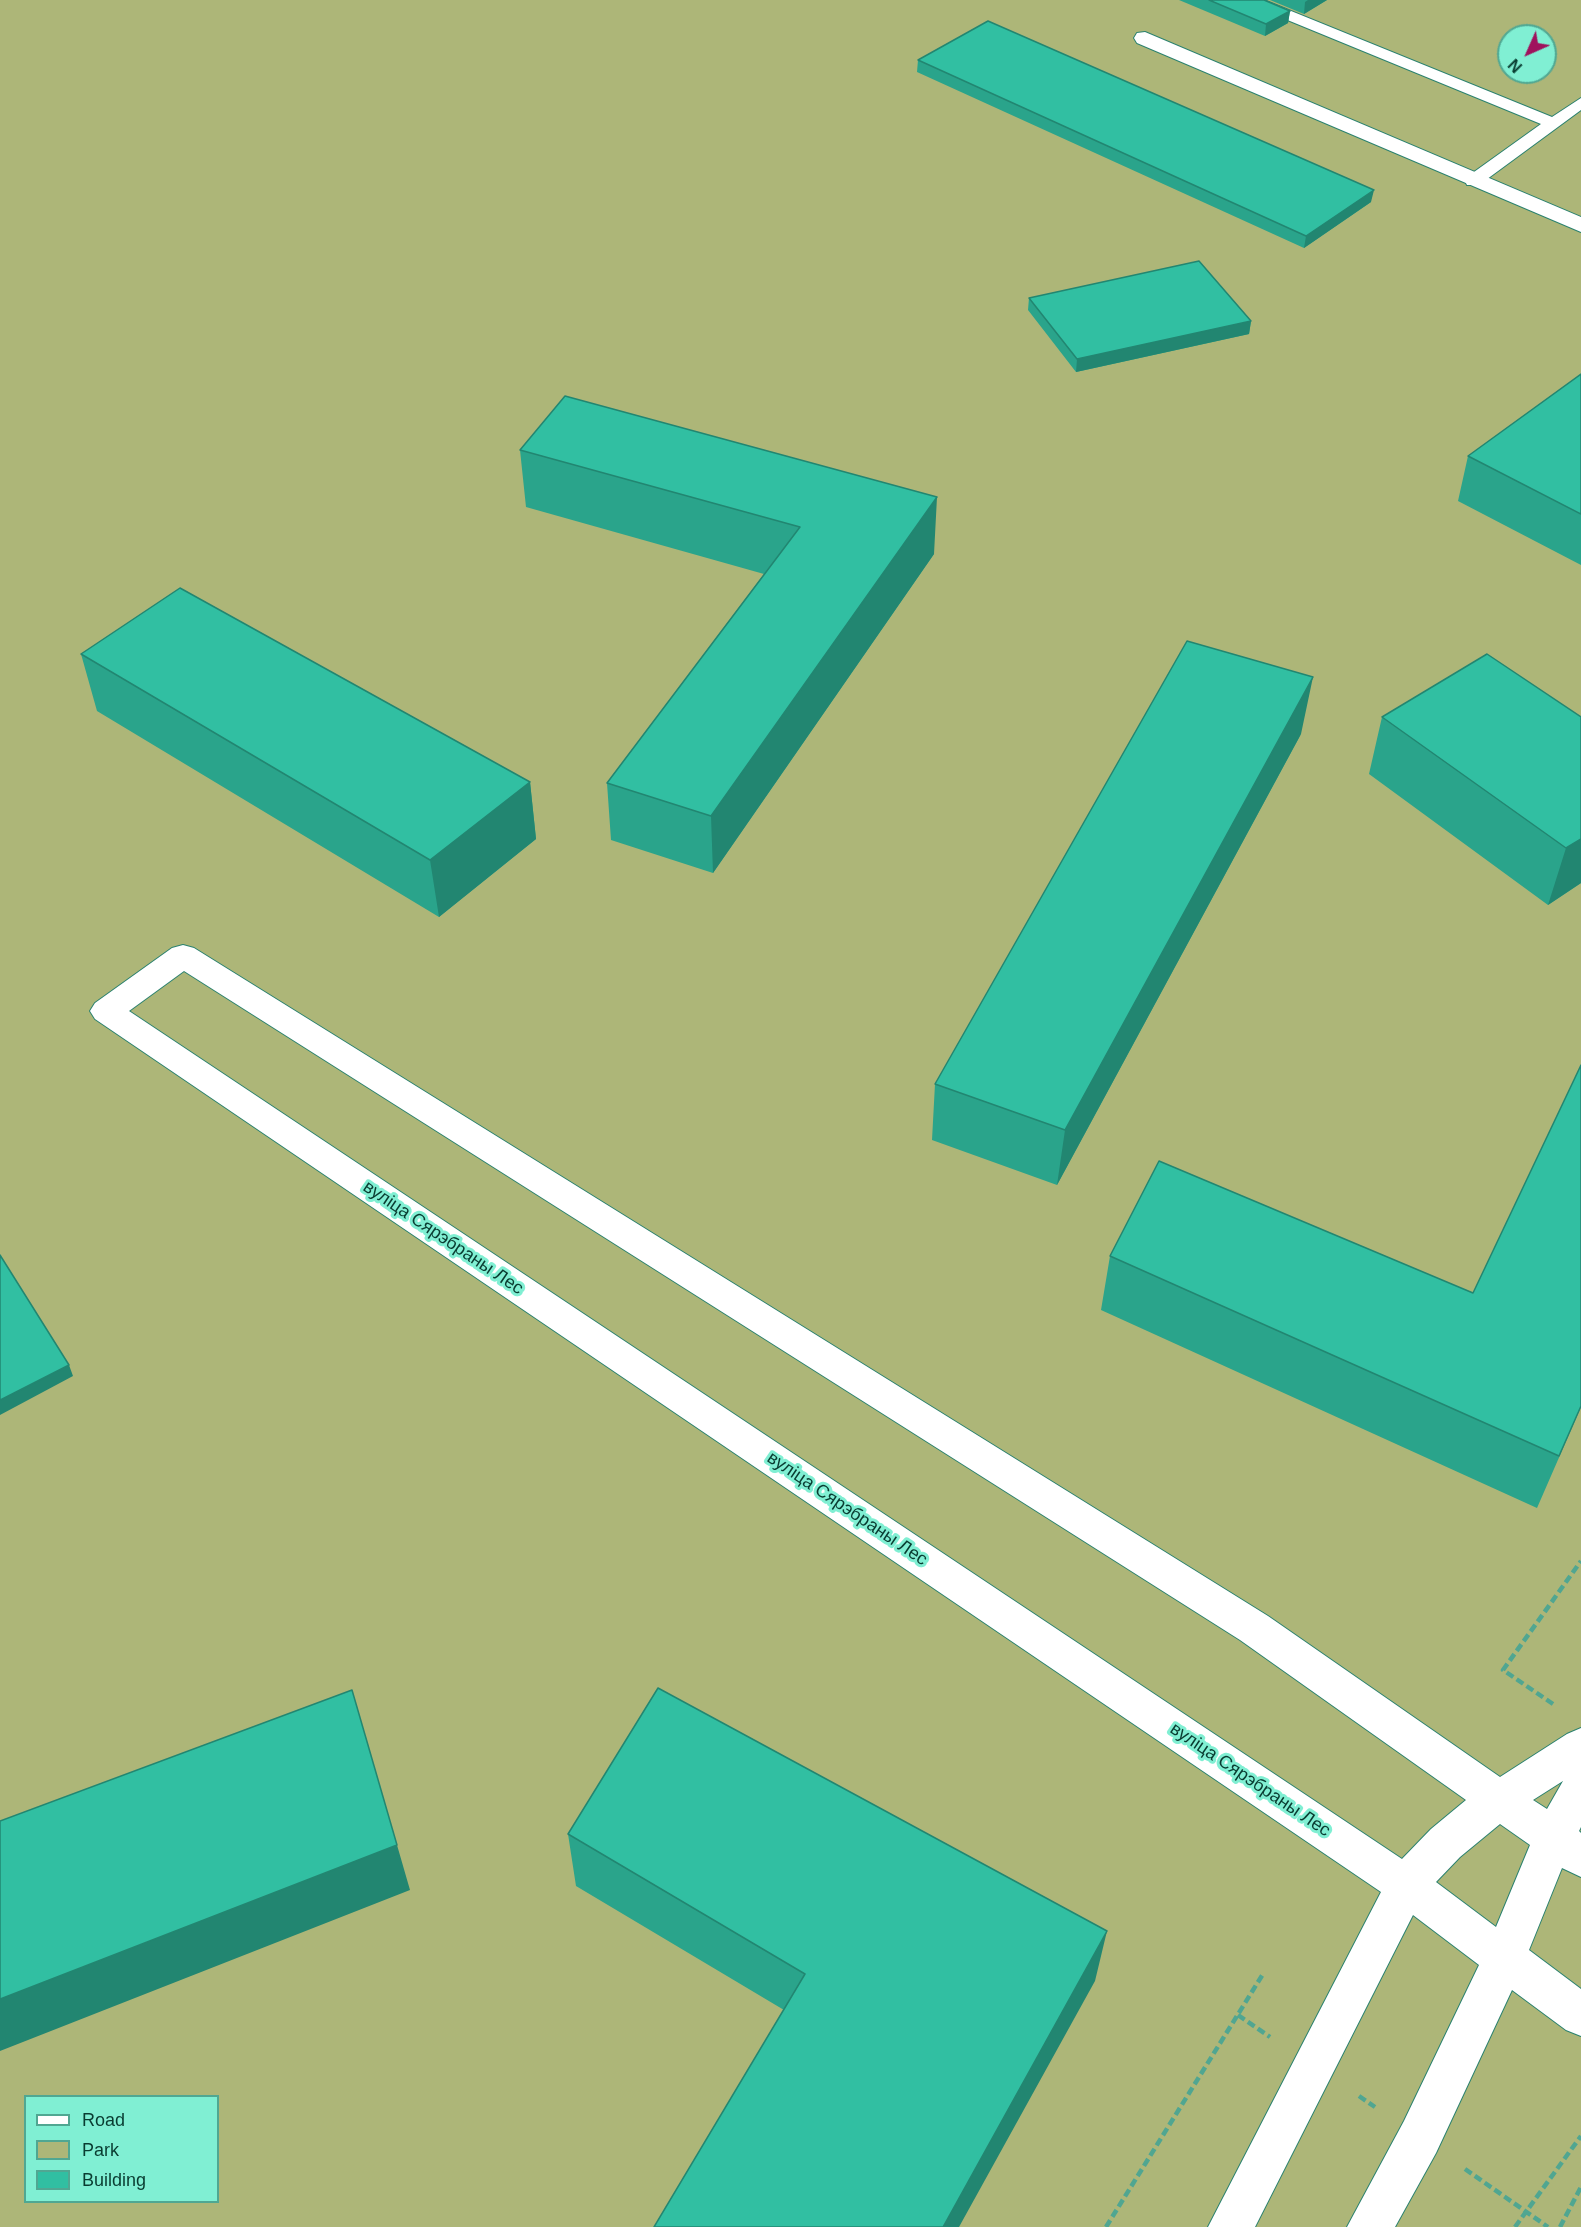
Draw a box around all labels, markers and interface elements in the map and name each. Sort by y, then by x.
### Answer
north arrow [1497,24,1557,84]
text: N [1505,56,1525,76]
street label: вуліца Сярэбраны Лес [359,1176,527,1300]
street label: вуліца Сярэбраны Лес [763,1447,931,1571]
street label: вуліца Сярэбраны Лес [1166,1718,1334,1842]
legend [24,2095,219,2203]
text: Road [82,2110,125,2130]
text: Park [82,2140,119,2160]
text: Building [82,2170,146,2190]

